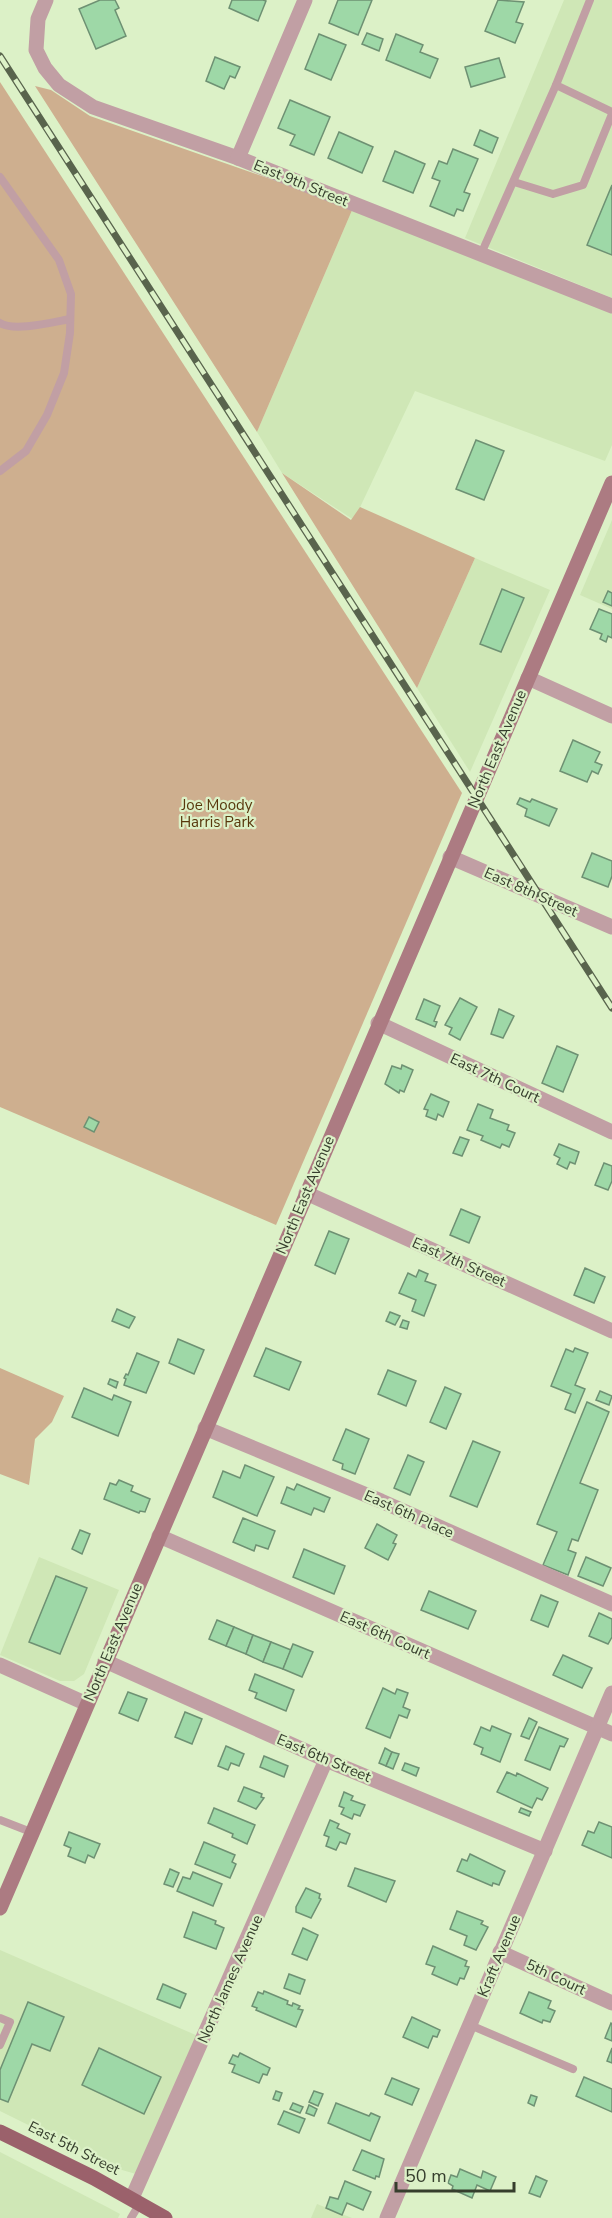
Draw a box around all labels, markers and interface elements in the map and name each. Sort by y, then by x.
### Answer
street label: East 9th Street [251,155,352,211]
street label: North East Avenue [463,687,531,811]
park label: Joe Moody Harris Park [180,795,255,832]
street label: East 8th Street [481,862,582,922]
street label: East 7th Court [447,1048,544,1108]
street label: North East Avenue [271,1133,339,1257]
street label: East 7th Street [409,1232,510,1292]
street label: East 6th Place [361,1485,457,1543]
street label: North East Avenue [79,1580,147,1704]
street label: East 6th Court [337,1606,434,1664]
street label: East 6th Street [274,1729,375,1787]
street label: North James Avenue [193,1912,267,2046]
street label: Kraft Avenue [473,1912,525,2000]
street label: 5th Court [523,1954,590,2000]
street label: East 5th Street [25,2116,124,2180]
scale bar [396,2155,514,2193]
text: 50 m [405,2164,447,2188]

